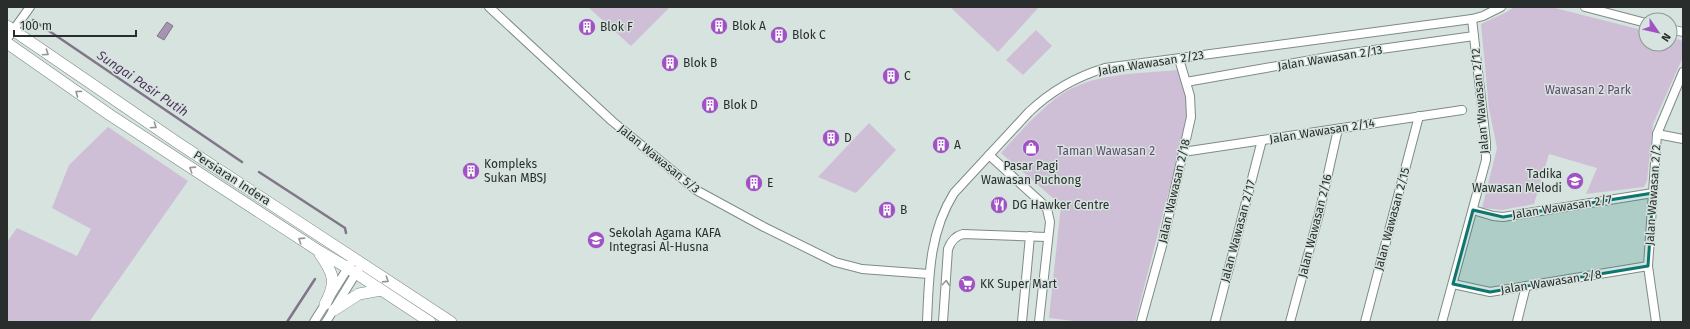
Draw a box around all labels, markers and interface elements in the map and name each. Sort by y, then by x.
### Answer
scale bar [14,12,136,38]
north arrow [1638,12,1678,52]
building icon: Blok A [709,16,729,36]
building icon: Blok F [577,17,597,37]
text: 100 m [20,19,52,33]
place label: Blok A [732,19,766,33]
place label: Blok F [600,20,633,34]
building icon: Blok C [769,25,789,45]
place label: Blok C [792,28,826,42]
text: N [1658,31,1673,44]
street label: Jalan Wawasan 2/13 [1277,43,1383,73]
water label: Sungai Pasir Putih [93,47,191,119]
one-way arrow [42,48,49,56]
street label: Jalan Wawasan 2/23 [1097,48,1205,78]
street label: Jalan Wawasan 2/12 [1468,48,1492,154]
building icon: Blok B [660,53,680,73]
place label: Blok B [683,56,717,70]
building icon: C [881,66,901,86]
place label: C [904,69,911,83]
park label: Wawasan 2 Park [1545,83,1632,97]
one-way arrow [76,91,83,98]
building icon: Blok D [700,95,720,115]
place label: Blok D [723,98,758,112]
street label: Jalan Wawasan 2/14 [1268,116,1376,146]
one-way arrow [149,121,156,128]
street label: Jalan Wawasan 5/3 [615,122,703,196]
building icon: D [821,128,841,148]
place label: D [844,131,852,145]
building icon: A [931,135,951,155]
street label: Jalan Wawasan 2/18 [1155,137,1193,245]
place label: A [954,138,961,152]
shop icon: Pasar Pagi Wawasan Puchong [1021,138,1041,158]
park label: Taman Wawasan 2 [1057,144,1155,158]
street label: Jalan Wawasan 2/2 [1642,144,1664,246]
street label: Persiaran Indera [191,148,273,208]
place label: Kompleks Sukan MBSJ [484,157,547,185]
place label: Pasar Pagi Wawasan Puchong [981,159,1082,187]
building icon: Kompleks Sukan MBSJ [461,161,481,181]
one-way arrow [189,166,196,173]
street label: Jalan Wawasan 2/15 [1372,166,1412,272]
place label: Tadika Wawasan Melodi [1472,167,1562,195]
school or university icon: Tadika Wawasan Melodi [1565,171,1585,191]
building icon: E [744,173,764,193]
street label: Jalan Wawasan 2/16 [1295,173,1335,279]
place label: E [767,176,773,190]
street label: Jalan Wawasan 2/17 [1218,178,1258,284]
street label: Jalan Wawasan 2/7 [1511,192,1613,222]
restaurant icon: DG Hawker Centre [989,195,1009,215]
place label: DG Hawker Centre [1012,198,1109,212]
building icon: B [877,200,897,220]
place label: B [900,203,907,217]
place label: Sekolah Agama KAFA Integrasi Al-Husna [609,226,721,254]
school or university icon: Sekolah Agama KAFA Integrasi Al-Husna [586,230,606,250]
one-way arrow [298,237,305,244]
street label: Jalan Wawasan 2/8 [1500,267,1603,297]
supermarket icon: KK Super Mart [957,274,977,294]
one-way arrow [382,275,389,283]
place label: KK Super Mart [980,277,1058,291]
one-way arrow [941,280,950,286]

